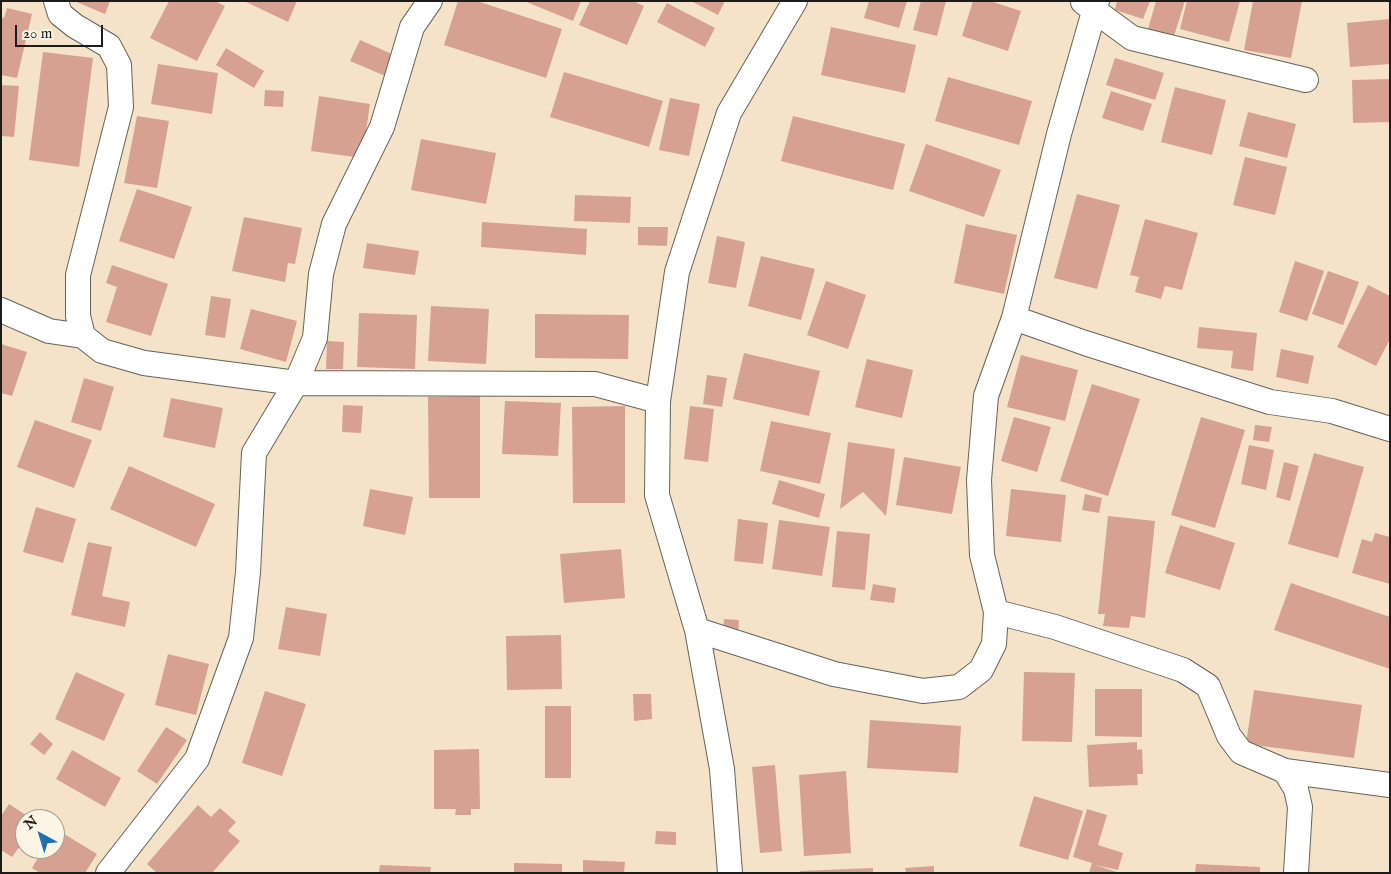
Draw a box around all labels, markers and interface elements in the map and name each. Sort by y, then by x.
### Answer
scale bar [18,15,105,47]
text: 20 m [23,24,52,43]
north arrow [15,809,65,859]
text: N [21,812,42,834]

